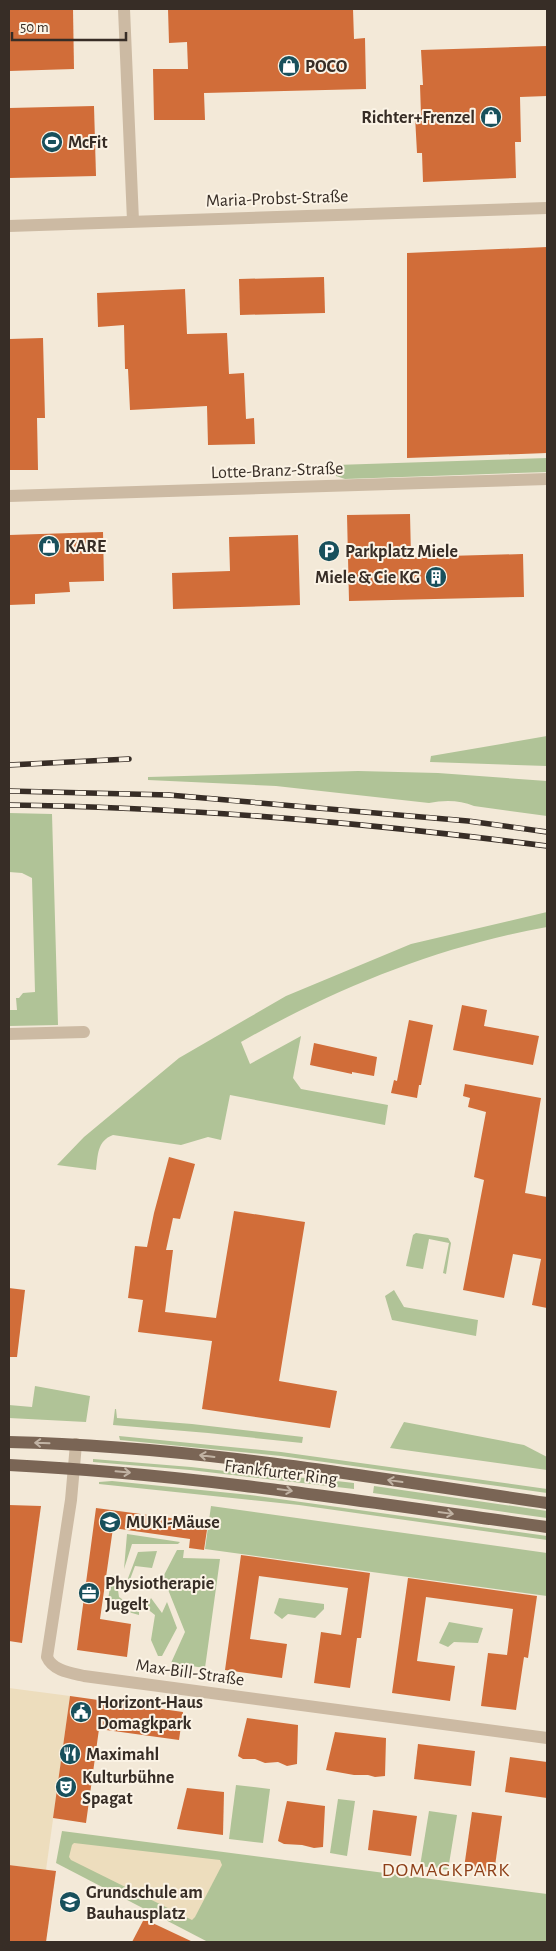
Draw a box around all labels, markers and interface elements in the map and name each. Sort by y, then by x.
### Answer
scale bar [12,10,126,42]
text: 50 m [20,20,49,35]
shop icon: POCO [277,54,301,78]
place label: POCO [305,58,348,76]
shop icon: Richter+Frenzel [479,105,503,129]
place label: Richter+Frenzel [361,109,475,127]
sports icon: McFit [40,130,64,154]
place label: McFit [68,134,108,152]
street label: Maria-Probst-Straße [205,188,349,210]
street label: Lotte-Branz-Straße [210,460,344,482]
shop icon: KARE [37,534,61,558]
place label: KARE [65,538,106,556]
parking icon: Parkplatz Miele [317,539,341,563]
place label: Parkplatz Miele [345,543,458,561]
building icon: Miele & Cie KG [424,565,448,589]
place label: Miele & Cie KG [315,569,420,587]
one-way arrow [35,1438,51,1448]
one-way arrow [200,1450,216,1460]
street label: Frankfurter Ring [223,1457,339,1489]
one-way arrow [115,1468,131,1477]
one-way arrow [387,1476,403,1486]
one-way arrow [276,1485,292,1495]
one-way arrow [437,1508,453,1518]
school or university icon: MUKI-Mäuse [98,1510,122,1534]
place label: MUKI-Mäuse [126,1514,220,1532]
place label: Physiotherapie Jugelt [105,1575,214,1614]
office icon: Physiotherapie Jugelt [77,1581,101,1605]
street label: Max-Bill-Straße [134,1656,245,1690]
place label: Horizont-Haus Domagkpark [97,1694,203,1733]
public building icon: Horizont-Haus Domagkpark [69,1700,93,1724]
restaurant icon: Maximahl [58,1742,82,1766]
place label: Maximahl [86,1746,159,1764]
place label: Kulturbühne Spagat [82,1769,174,1808]
theatre icon: Kulturbühne Spagat [54,1775,78,1799]
district label: DOMAGKPARK [382,1860,510,1880]
place label: Grundschule am Bauhausplatz [86,1884,203,1923]
school or university icon: Grundschule am Bauhausplatz [58,1890,82,1914]

